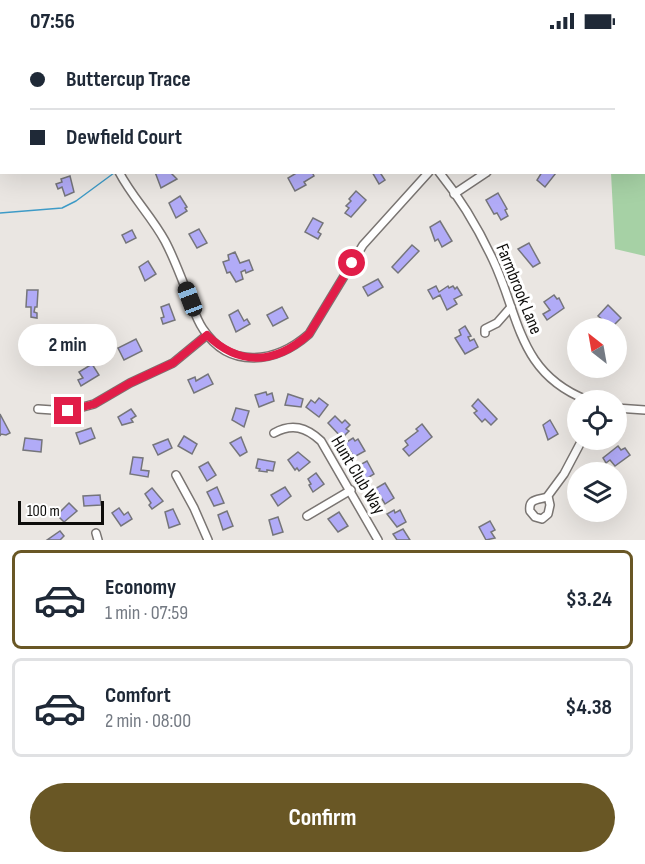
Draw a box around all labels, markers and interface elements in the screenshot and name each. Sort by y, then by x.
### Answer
text: 07:56 [30,8,75,35]
text: Buttercup Trace [66,66,191,93]
text: Dewfield Court [66,124,182,151]
street label: Farmbrook Lane [491,241,547,337]
route start [338,249,365,276]
car [175,279,205,319]
north arrow [567,318,627,378]
map controls [567,318,627,522]
callout: 2 min [19,324,118,366]
text: 2 min [48,333,87,357]
button: locate [567,390,627,450]
route end [54,397,81,424]
street label: Hunt Club Way [326,432,390,518]
button: layers [567,462,627,522]
scale bar [18,498,104,526]
text: 100 m [27,502,60,521]
icon: car [33,573,87,627]
text: Economy [105,574,176,601]
text: $3.24 [566,586,612,613]
text: 1 min · 07:59 [105,601,188,625]
icon: car [33,681,87,735]
text: Comfort [105,682,171,709]
text: $4.38 [565,694,612,721]
text: 2 min · 08:00 [105,709,191,733]
button: Confirm [30,783,615,852]

